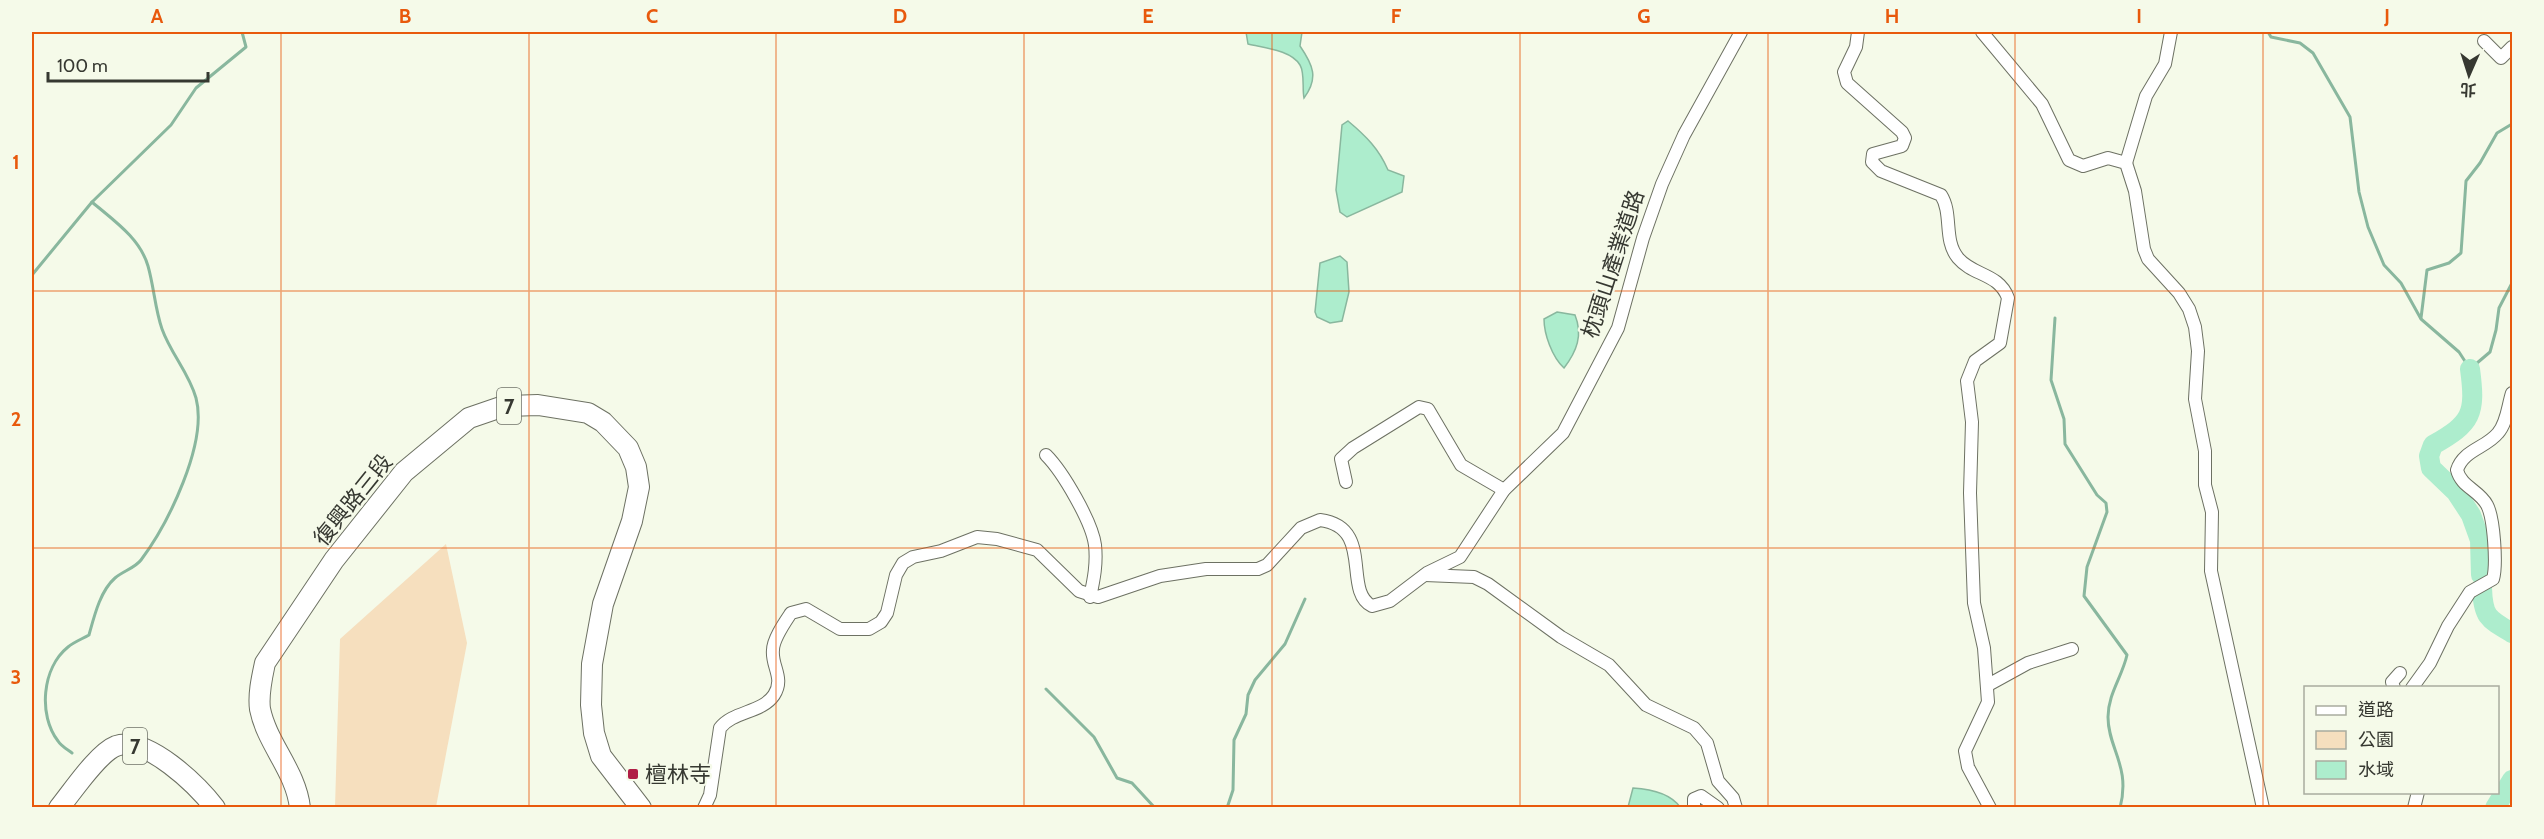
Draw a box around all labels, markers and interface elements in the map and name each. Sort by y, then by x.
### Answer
text: A [151,4,164,28]
text: B [399,4,411,28]
text: C [646,4,658,28]
text: D [893,4,907,28]
text: E [1142,4,1154,28]
text: F [1391,4,1402,28]
text: G [1637,4,1651,28]
text: H [1885,4,1899,28]
text: I [2136,4,2142,28]
text: J [2383,4,2390,28]
scale bar [48,45,208,83]
north arrow [2439,45,2499,105]
text: 100 m [57,55,108,77]
text: 北 [2460,80,2477,99]
text: 1 [12,150,20,174]
street label: 枕頭山產業道路 [1576,187,1650,341]
road number: 7 [497,388,521,424]
text: 2 [11,407,21,431]
street label: 復興路三段 [308,449,398,551]
text: 3 [11,665,21,689]
legend [2304,686,2499,794]
text: 道路 [2358,699,2394,721]
road number: 7 [123,728,147,764]
text: 公園 [2358,729,2394,751]
text: 水域 [2358,759,2394,781]
place label: 檀林寺 [645,761,711,788]
marker: 檀林寺 [626,767,640,781]

